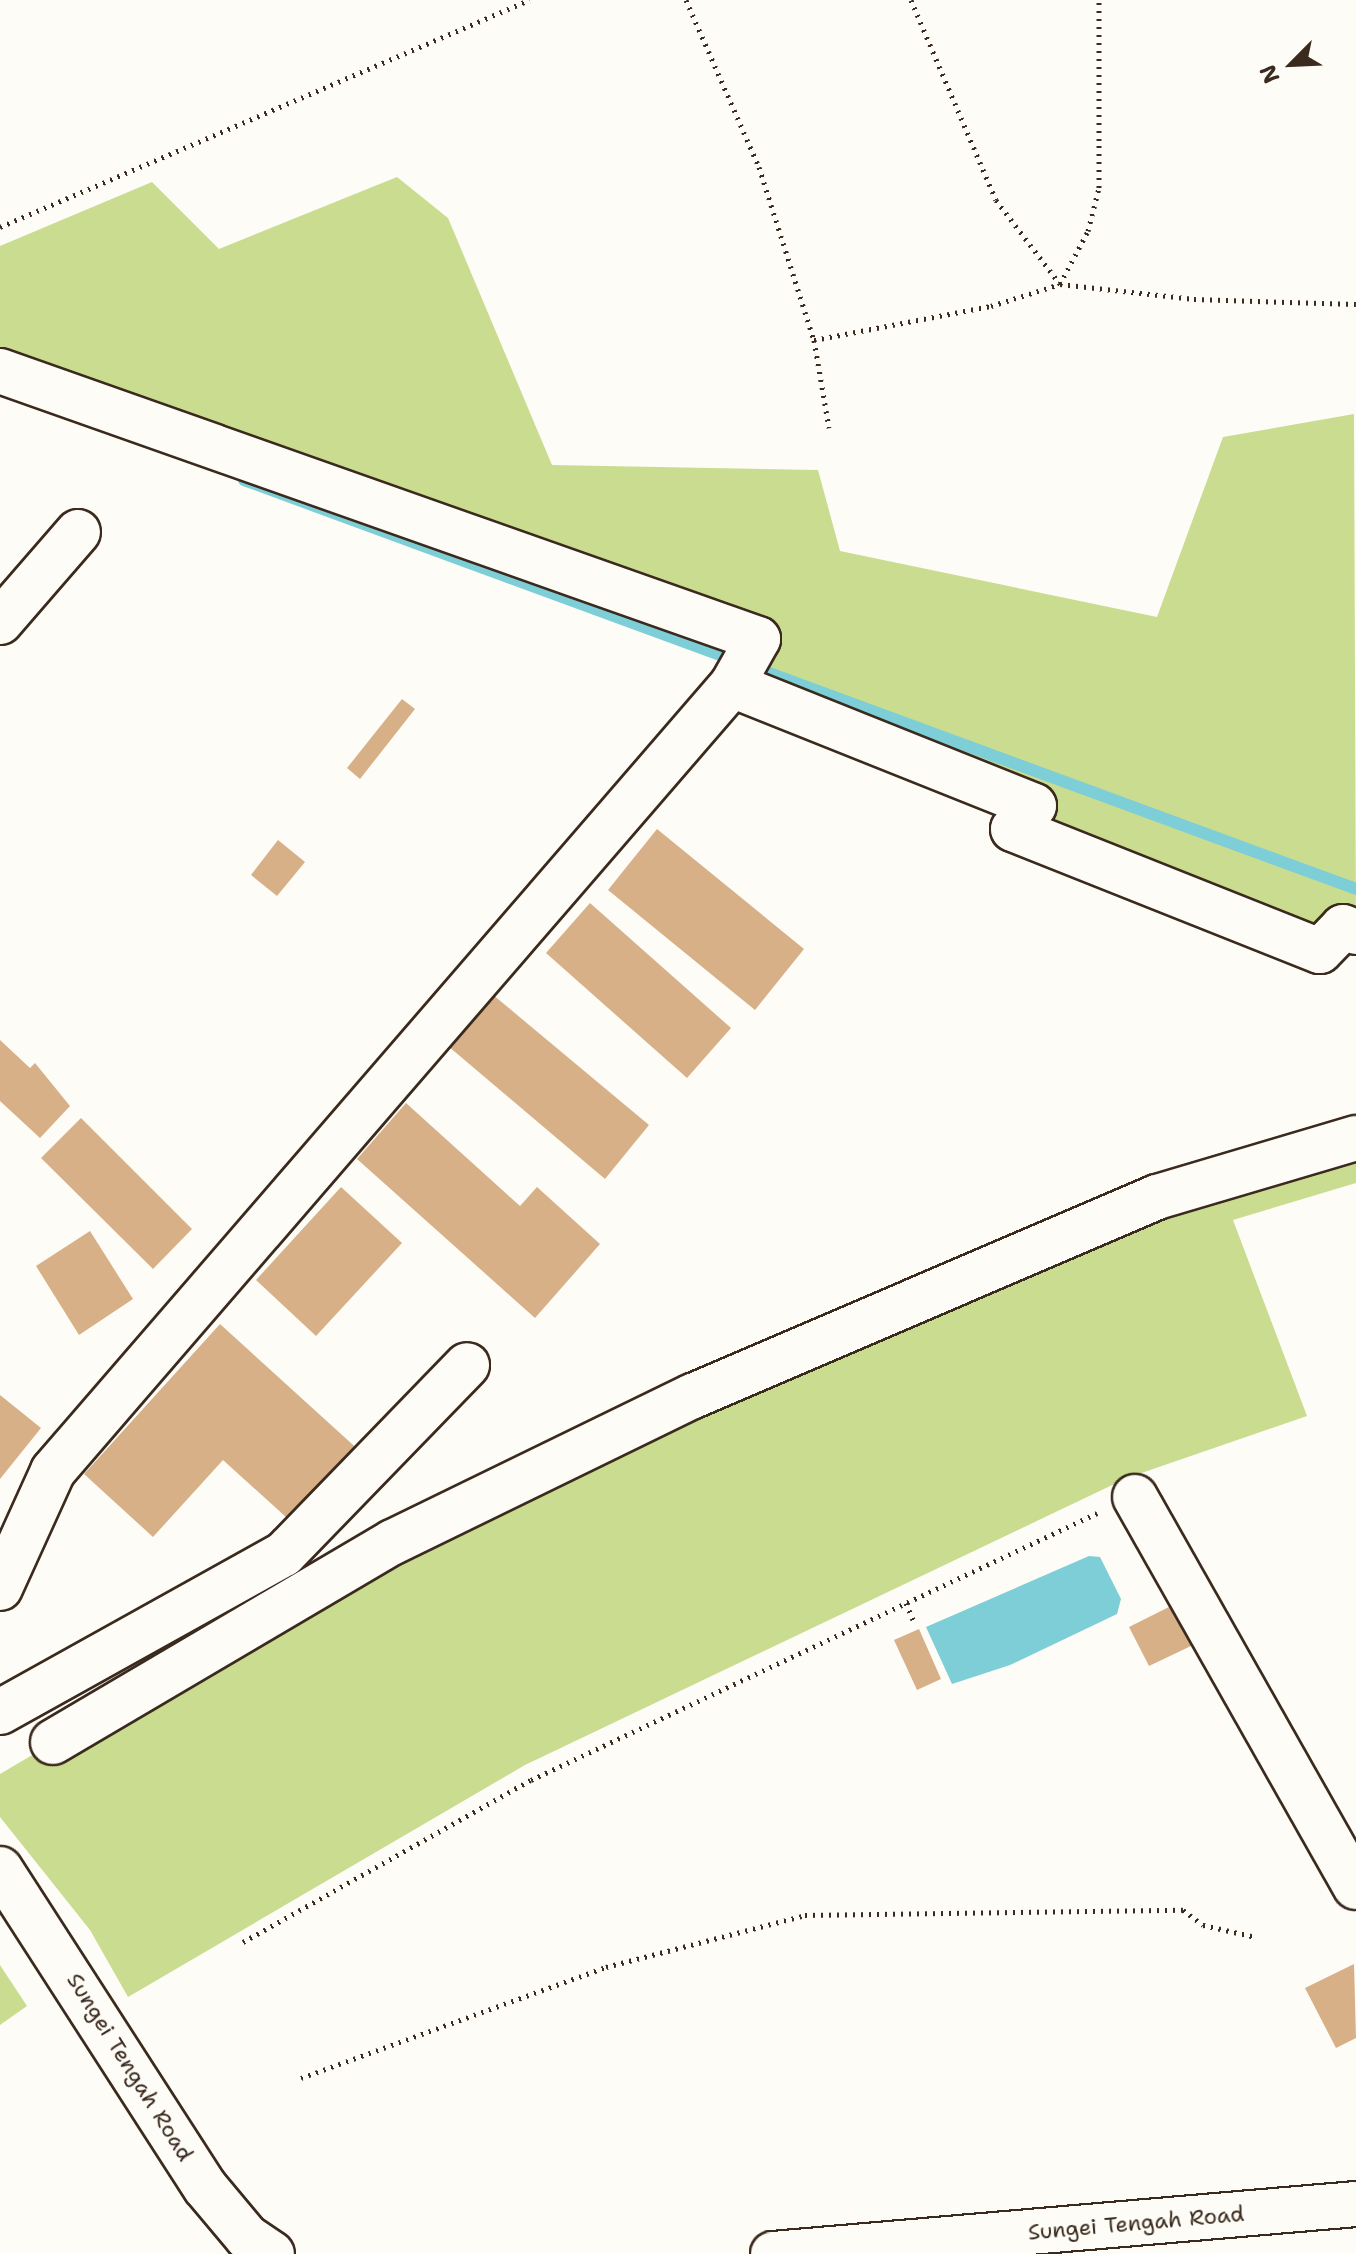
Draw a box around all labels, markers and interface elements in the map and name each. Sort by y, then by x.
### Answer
north arrow [1252,24,1332,104]
text: N [1253,60,1286,88]
street label: Sungei Tengah Road [61,1968,199,2166]
street label: Sungei Tengah Road [1027,2200,1245,2246]

